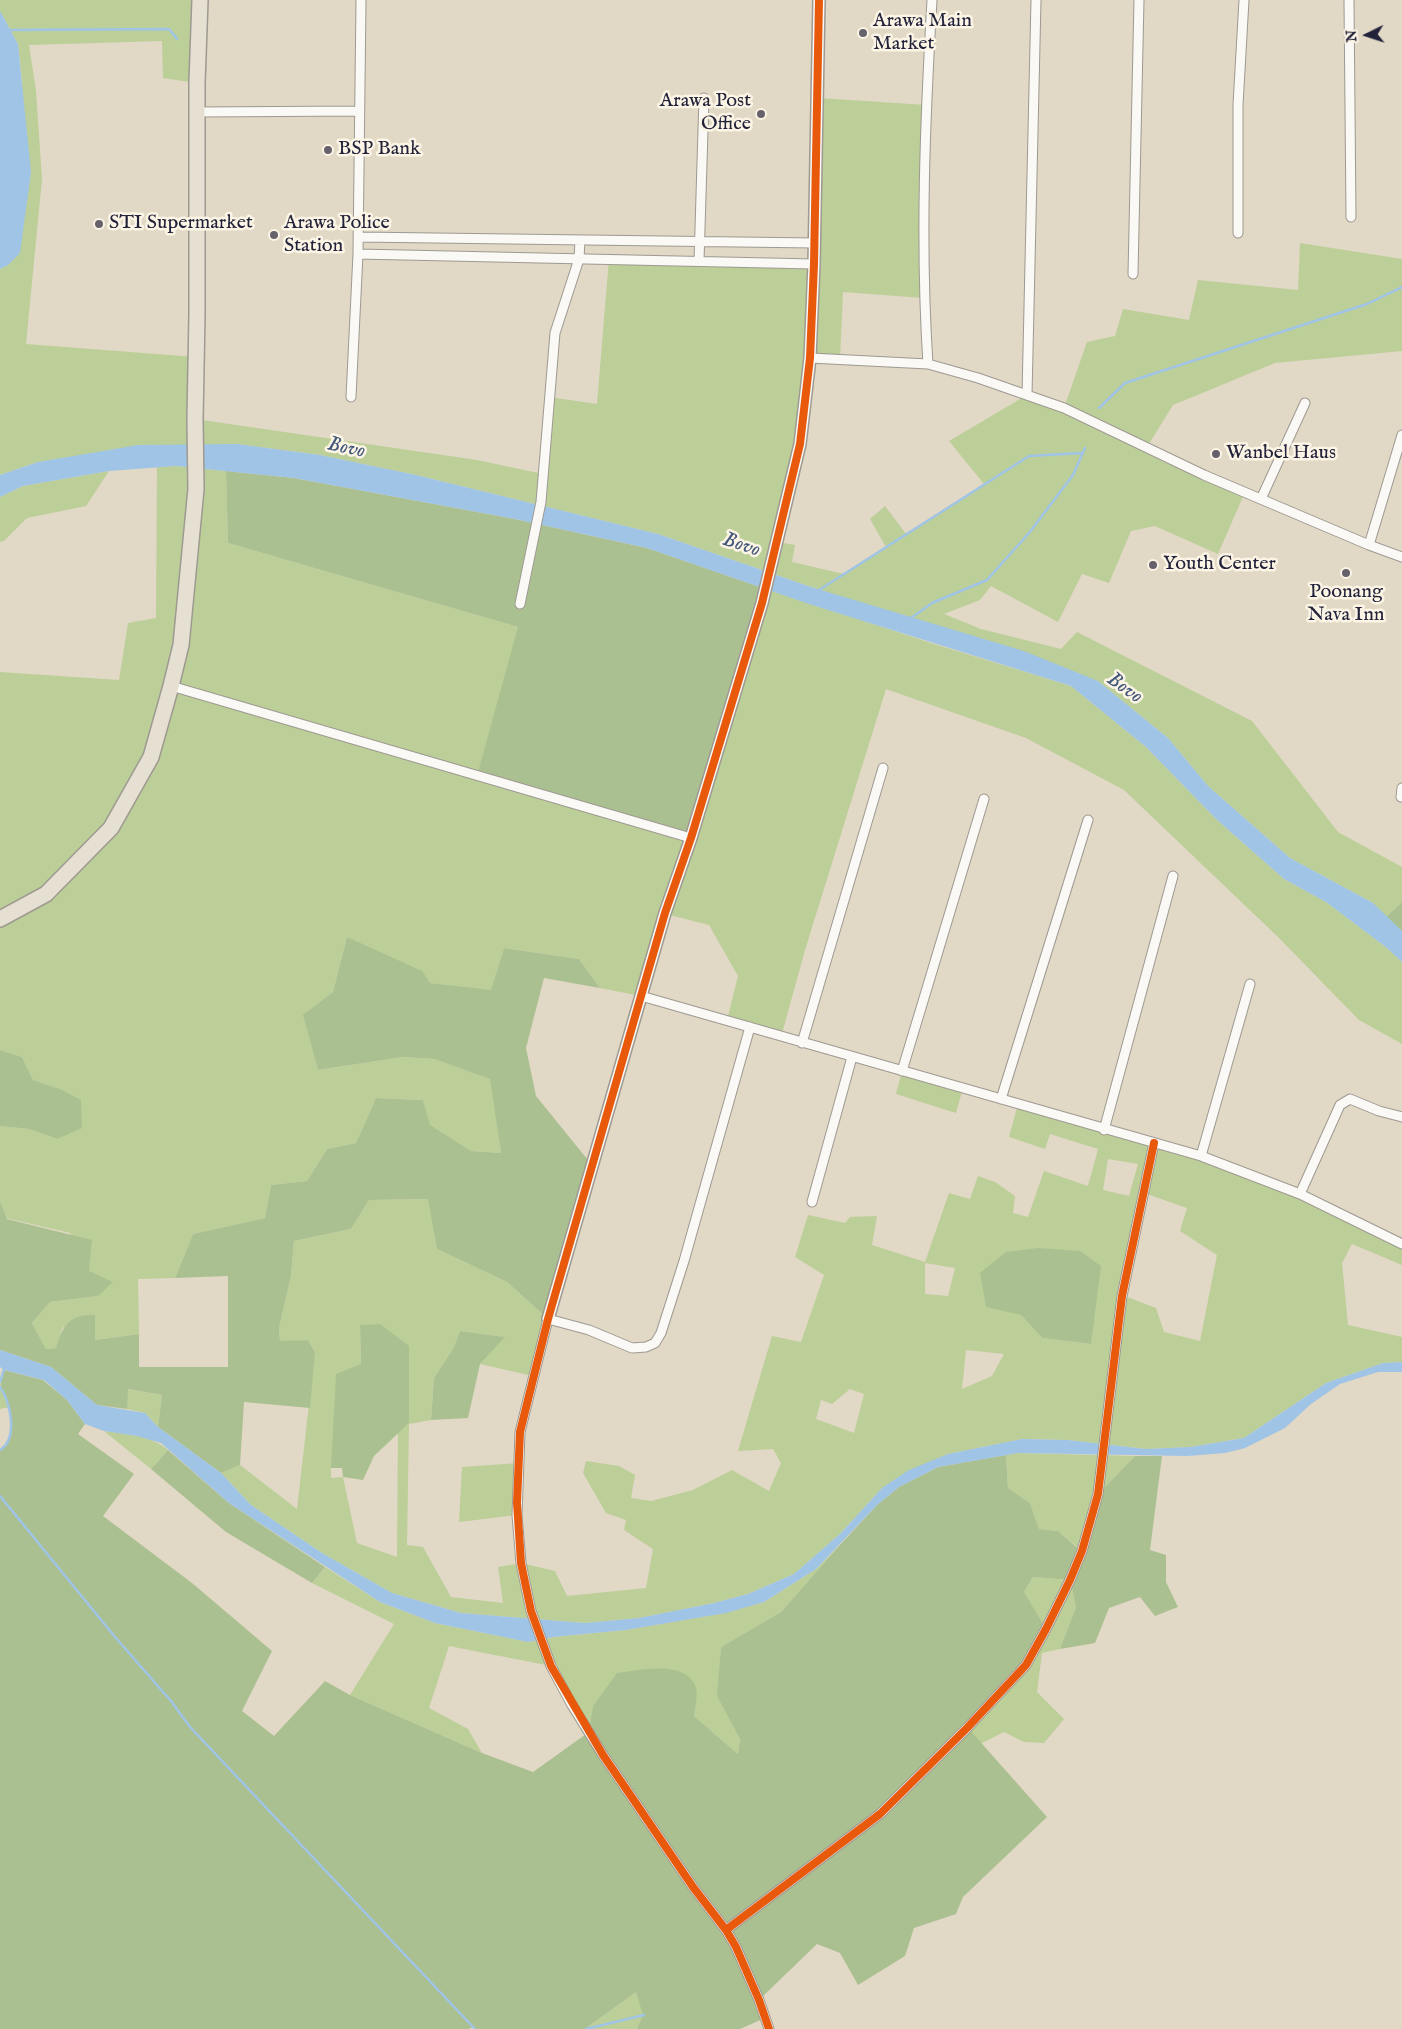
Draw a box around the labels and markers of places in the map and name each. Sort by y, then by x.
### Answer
place label: Arawa Main Market [873,10,972,57]
marker: Arawa Main Market [857,27,869,39]
place label: Arawa Post Office [660,90,751,137]
marker: Arawa Post Office [755,108,767,120]
place label: BSP Bank [338,138,421,162]
marker: BSP Bank [322,144,334,156]
place label: STI Supermarket [109,212,253,236]
place label: Arawa Police Station [284,212,390,259]
marker: STI Supermarket [93,218,105,230]
marker: Arawa Police Station [268,229,280,241]
place label: Wanbel Haus [1226,442,1336,466]
marker: Wanbel Haus [1210,448,1222,460]
place label: Youth Center [1163,553,1276,577]
marker: Youth Center [1147,559,1159,571]
marker: Poonang Nava Inn [1340,567,1352,579]
place label: Poonang Nava Inn [1308,581,1384,628]

